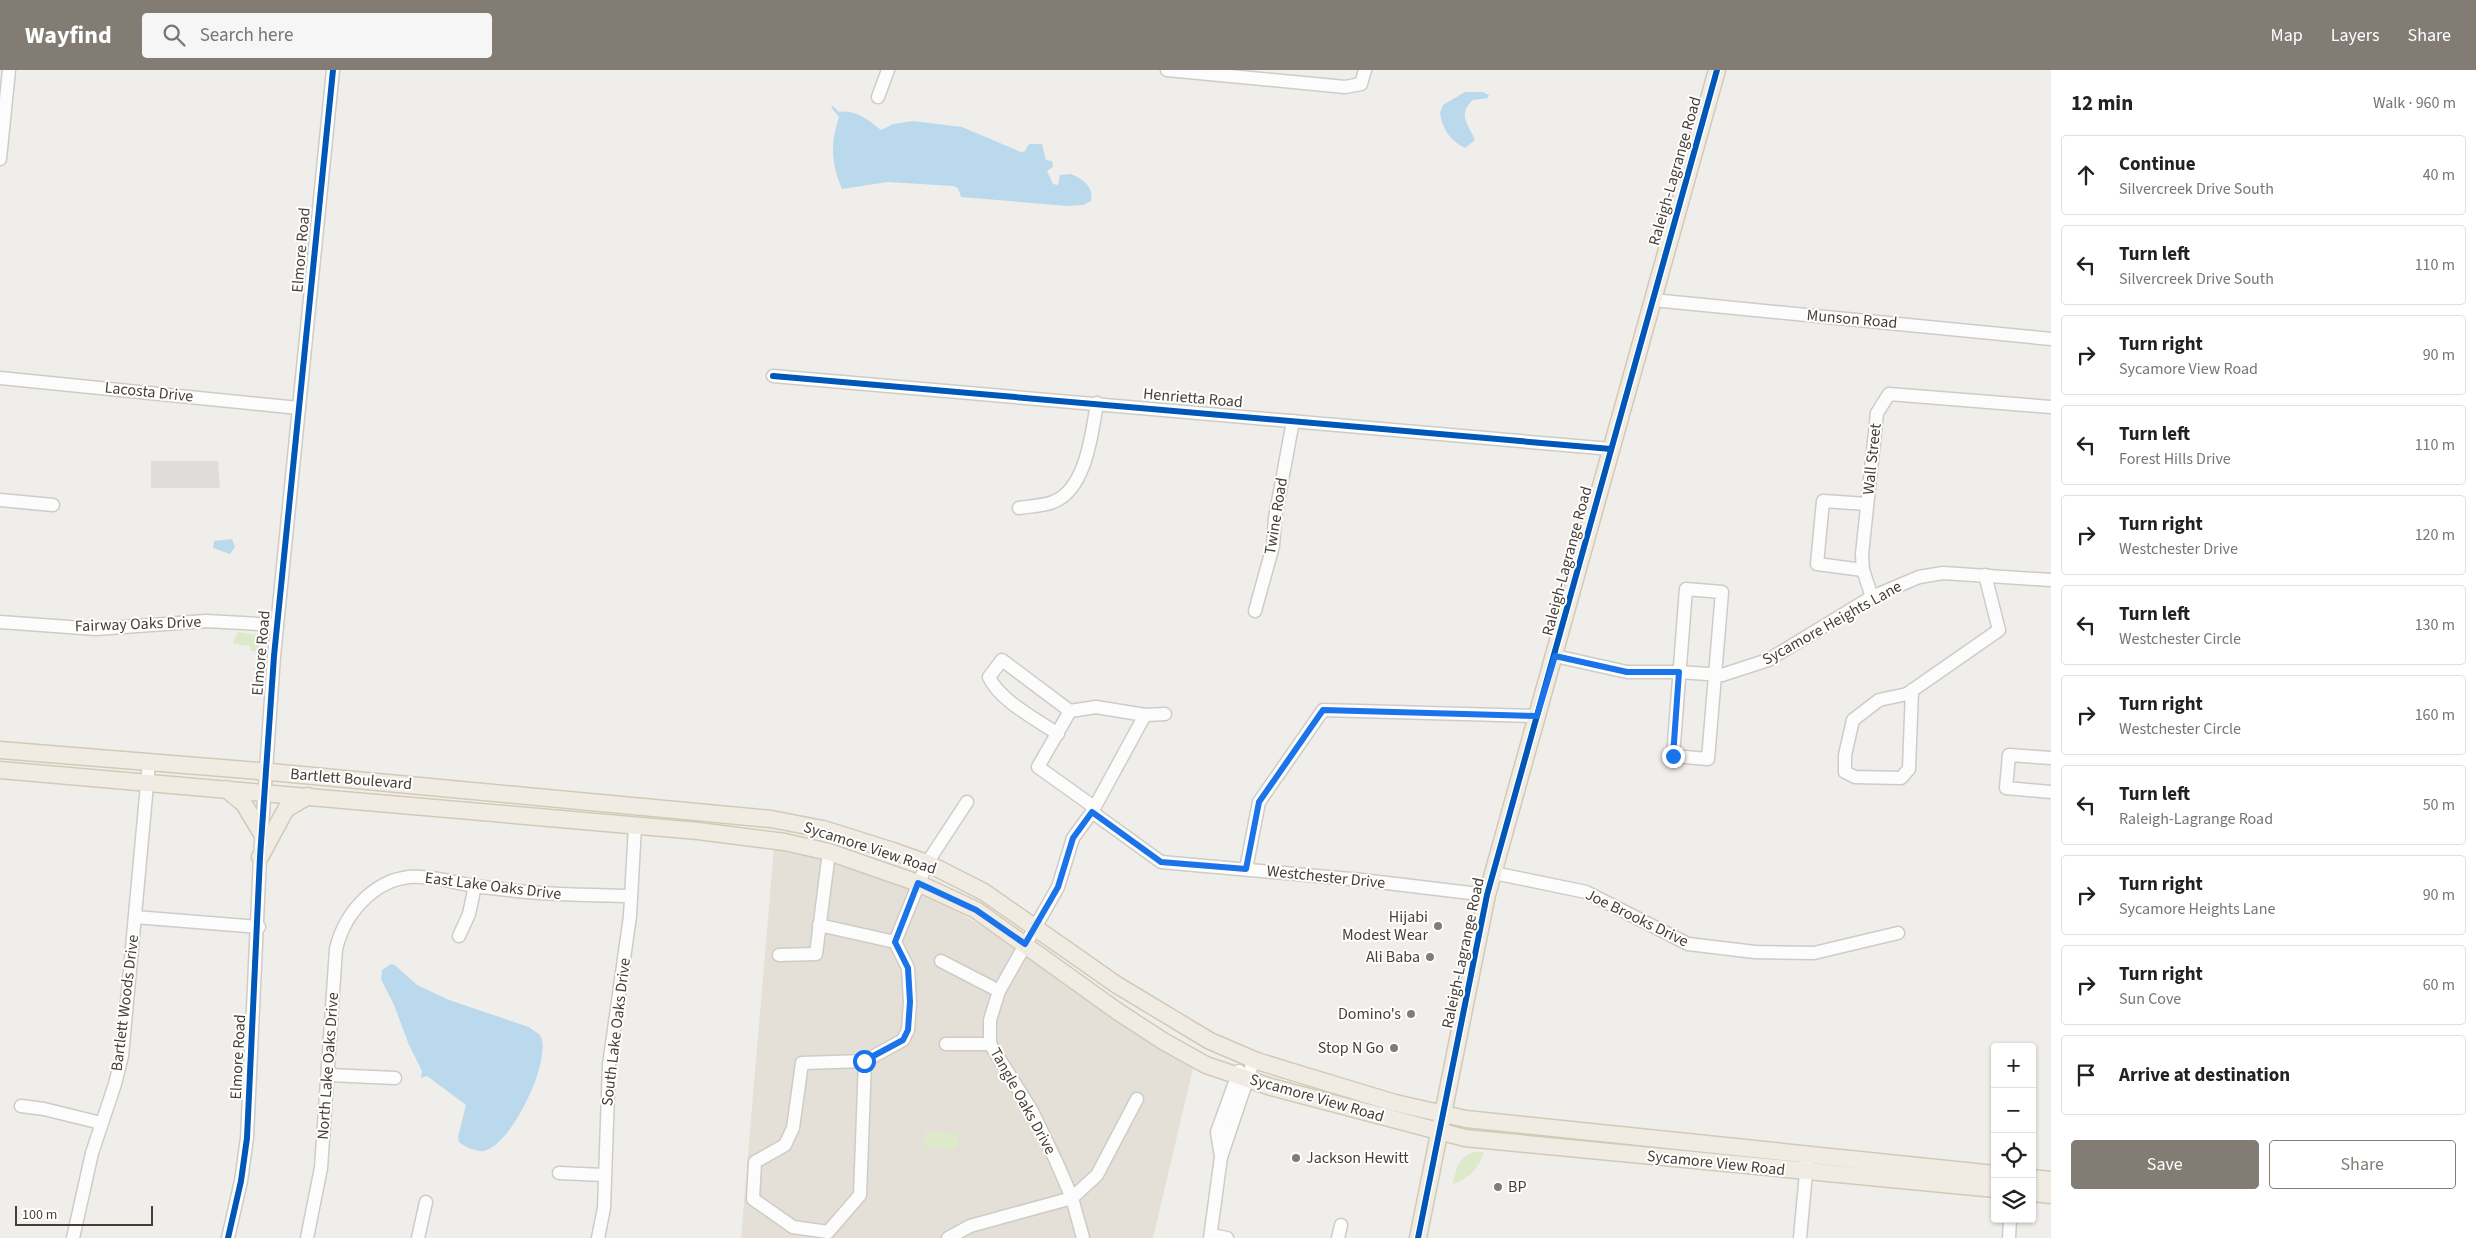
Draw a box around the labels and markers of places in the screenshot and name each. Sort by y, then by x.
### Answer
place label: Hijabi Modest Wear [1342,906,1428,946]
marker: Hijabi Modest Wear [1432,920,1444,932]
place label: Ali Baba [1366,946,1420,968]
marker: Ali Baba [1424,951,1436,963]
place label: Domino's [1338,1003,1401,1025]
marker: Domino's [1405,1008,1417,1020]
place label: Stop N Go [1318,1037,1384,1059]
marker: Stop N Go [1388,1042,1400,1054]
place label: Jackson Hewitt [1306,1147,1409,1169]
marker: Jackson Hewitt [1290,1152,1302,1164]
place label: BP [1508,1176,1526,1198]
marker: BP [1492,1181,1504,1193]

